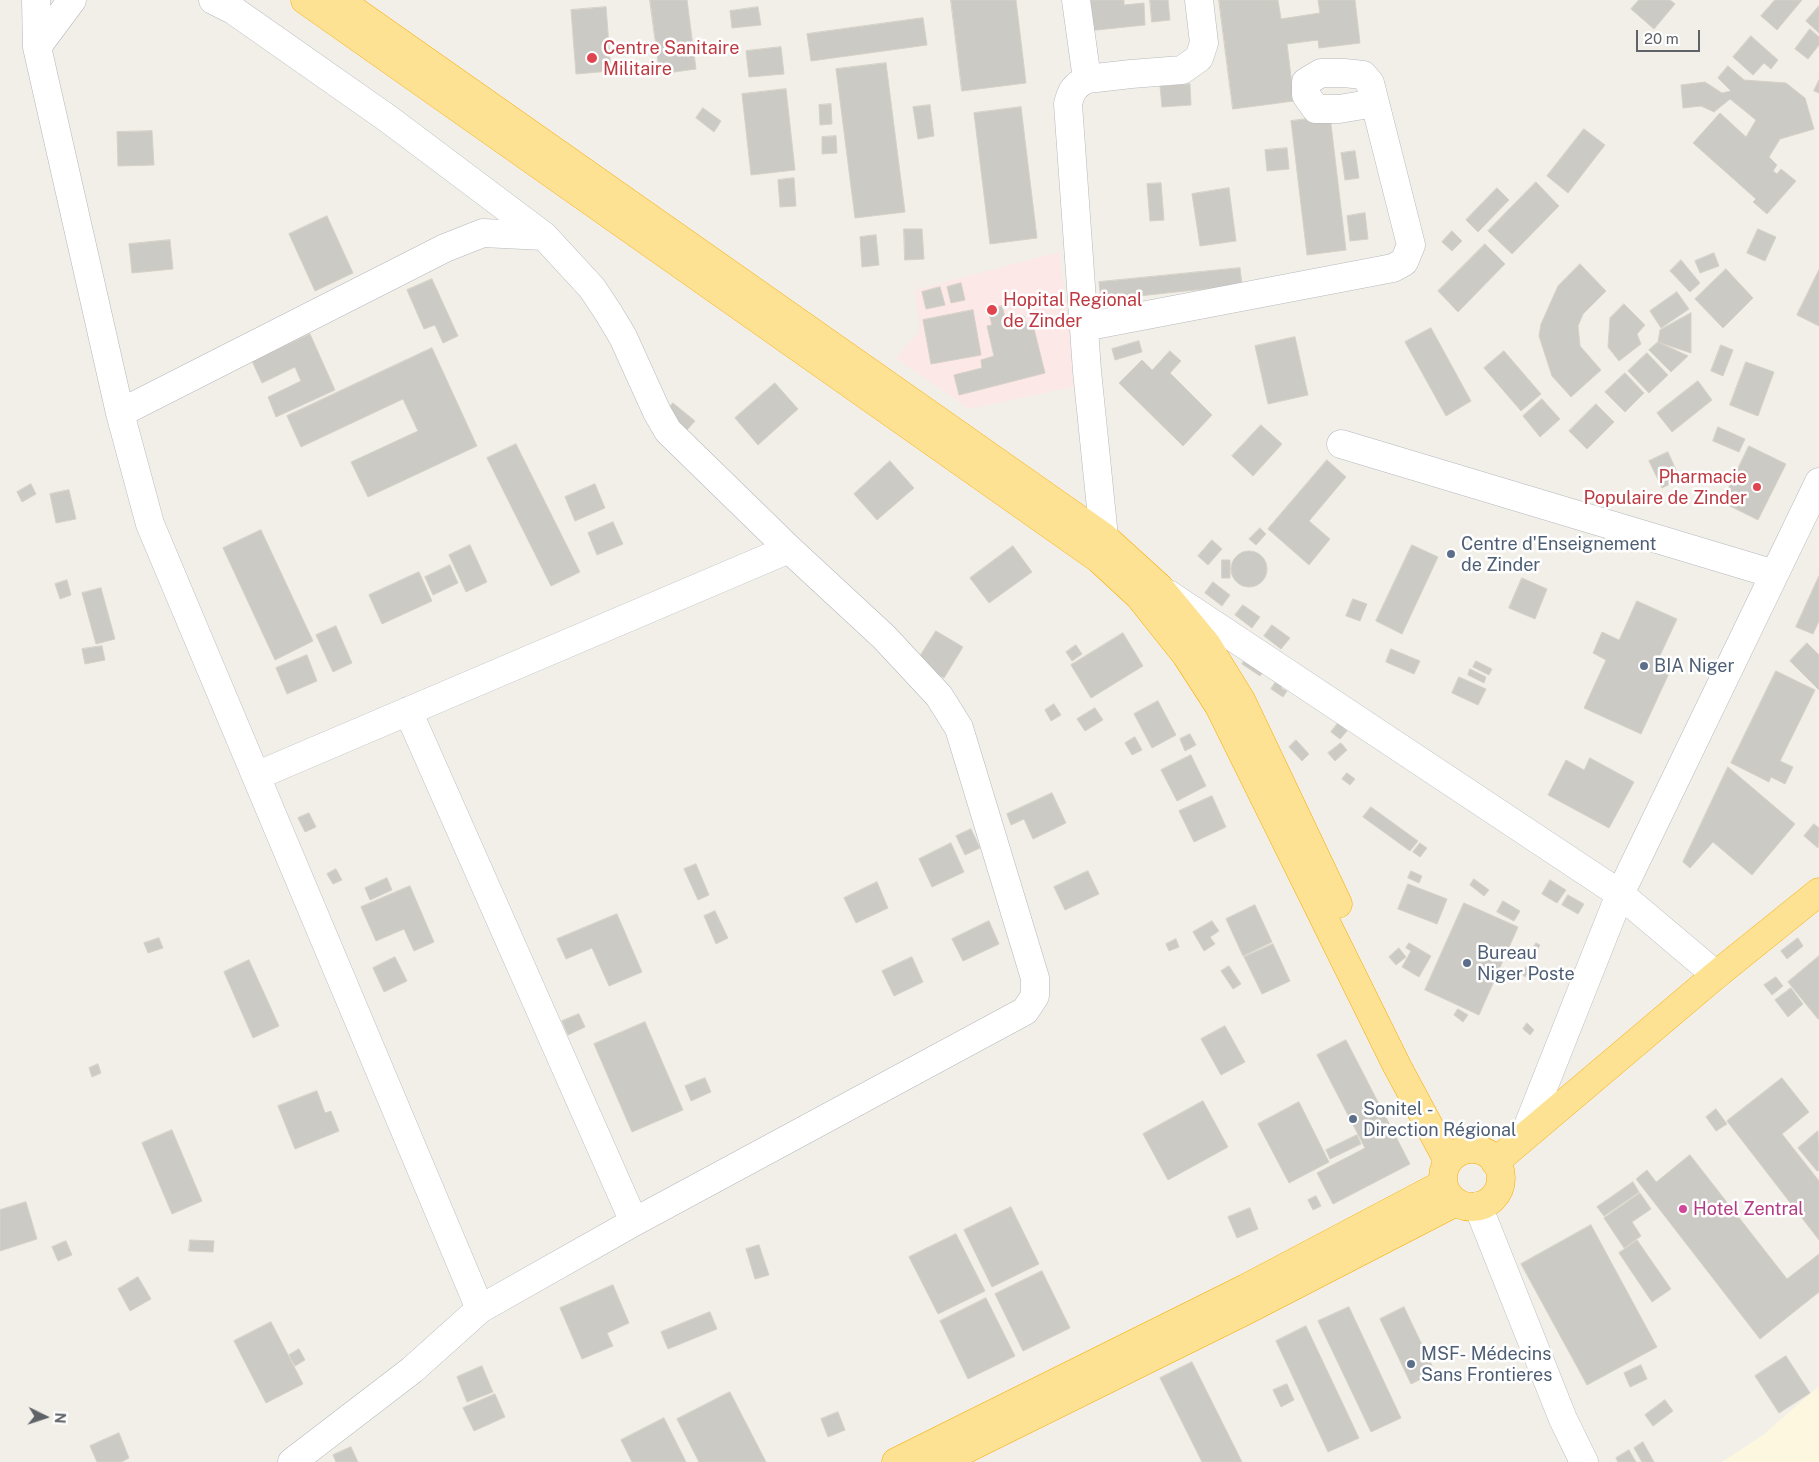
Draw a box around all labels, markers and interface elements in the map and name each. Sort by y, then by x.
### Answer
scale bar [1639,20,1703,52]
text: 20 m [1644,30,1679,47]
place label: Centre Sanitaire Militaire [603,37,739,80]
marker: Centre Sanitaire Militaire [585,51,599,65]
place label: Hopital Regional de Zinder [1003,289,1142,332]
marker: Hopital Regional de Zinder [985,303,999,317]
place label: Pharmacie Populaire de Zinder [1583,466,1747,508]
marker: Pharmacie Populaire de Zinder [1751,481,1763,493]
place label: Centre d'Enseignement de Zinder [1461,533,1657,576]
marker: Centre d'Enseignement de Zinder [1445,548,1457,560]
place label: BIA Niger [1654,655,1735,677]
marker: BIA Niger [1638,660,1650,672]
place label: Bureau Niger Poste [1477,942,1575,984]
marker: Bureau Niger Poste [1461,957,1473,969]
place label: Sonitel - Direction Régional [1363,1098,1517,1140]
marker: Sonitel - Direction Régional [1347,1113,1359,1125]
place label: Hotel Zentral [1693,1198,1804,1220]
marker: Hotel Zentral [1677,1203,1689,1215]
place label: MSF- Médecins Sans Frontieres [1421,1343,1552,1386]
marker: MSF- Médecins Sans Frontieres [1405,1358,1417,1370]
north arrow [20,1392,70,1442]
text: N [52,1412,68,1424]

